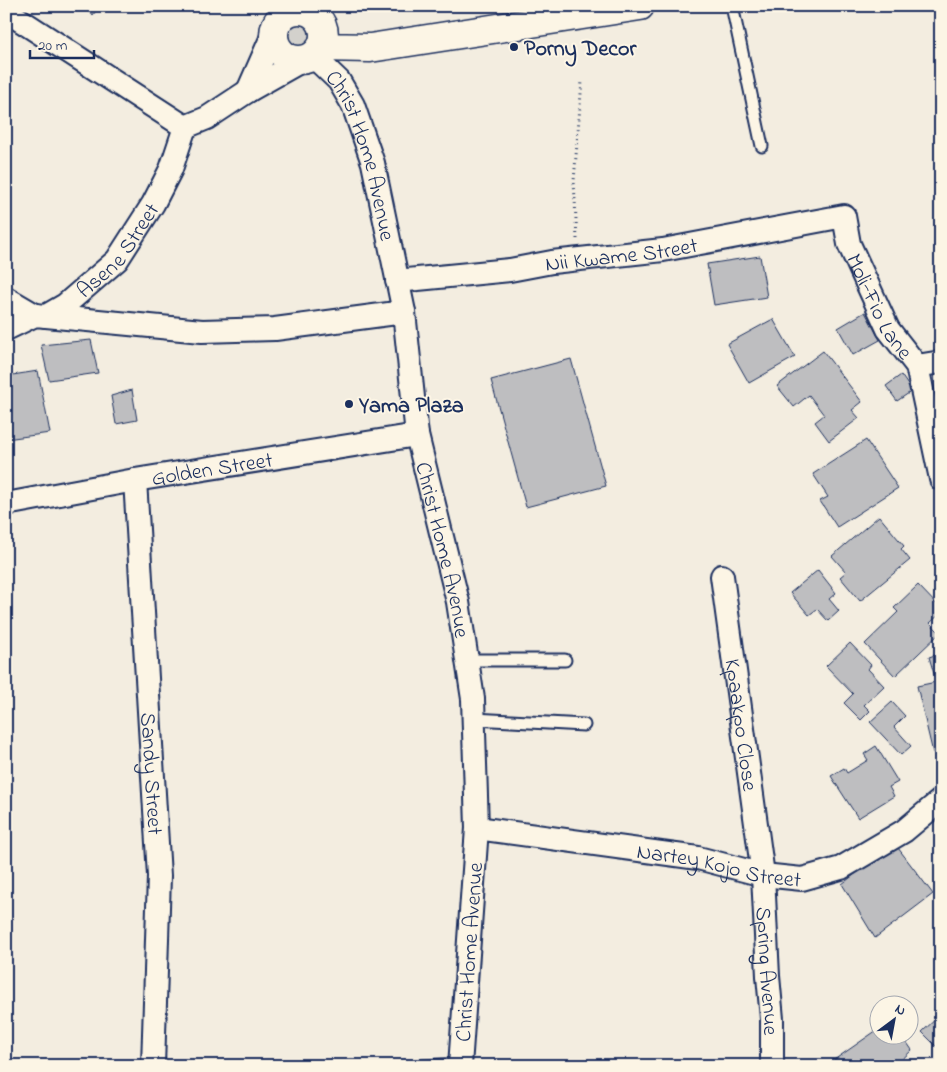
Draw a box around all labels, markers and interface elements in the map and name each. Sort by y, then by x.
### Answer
scale bar [30,28,94,60]
place label: Porny Decor [524,34,637,67]
text: 20 m [38,35,68,57]
marker: Porny Decor [508,41,520,53]
street label: Christ Home Avenue [317,63,402,244]
street label: Asene Street [71,197,169,307]
street label: Nii Kwame Street [544,231,701,282]
street label: Moli-Fio Lane [837,249,919,368]
place label: Yama Plaza [358,391,464,423]
marker: Yama Plaza [343,398,355,410]
street label: Golden Street [149,445,276,496]
street label: Christ Home Avenue [405,459,476,641]
street label: Kpaakpo Close [714,657,764,793]
street label: Sandy Street [130,712,170,836]
street label: Nartey Kojo Street [634,837,803,898]
street label: Christ Home Avenue [449,861,493,1043]
street label: Spring Avenue [746,906,785,1036]
north arrow [870,994,920,1044]
text: N [891,999,910,1022]

